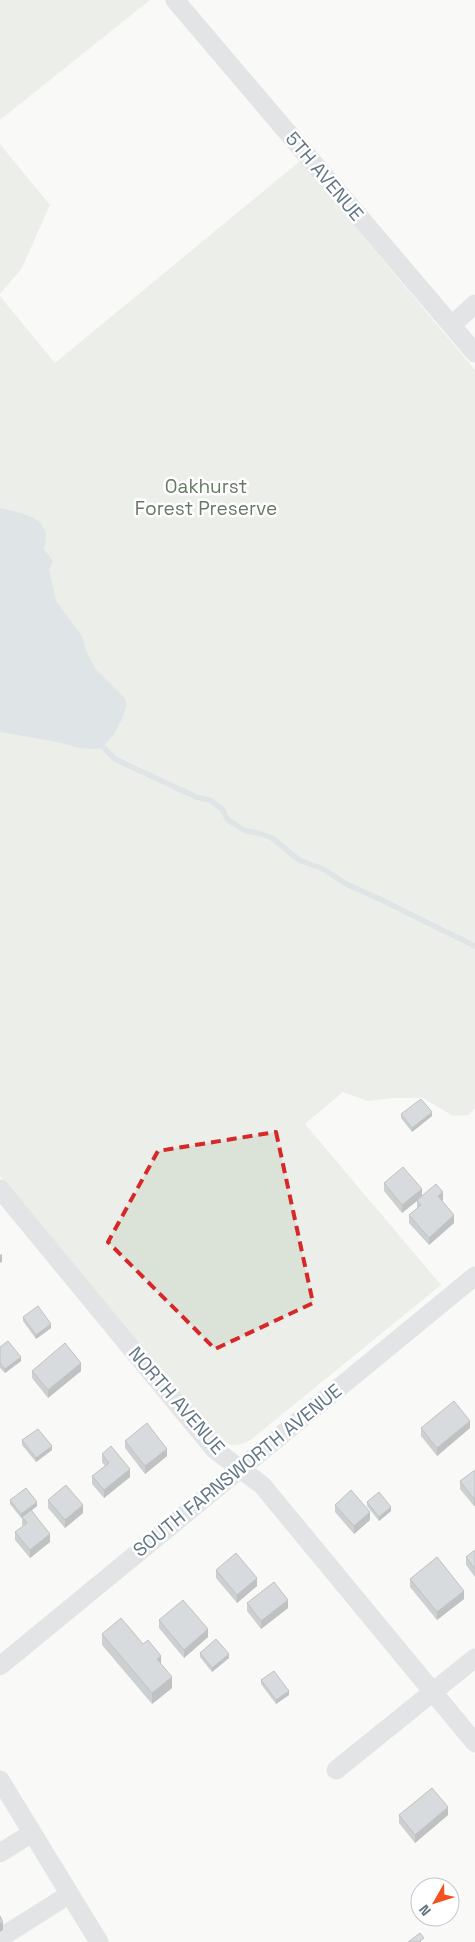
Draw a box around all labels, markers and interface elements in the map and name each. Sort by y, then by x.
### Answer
street label: 5TH AVENUE [280,127,369,226]
park label: Oakhurst Forest Preserve [135,474,277,521]
street label: NORTH AVENUE [123,1341,230,1459]
street label: SOUTH FARNSWORTH AVENUE [128,1378,347,1562]
north arrow [410,1877,460,1927]
text: N [415,1901,435,1919]

